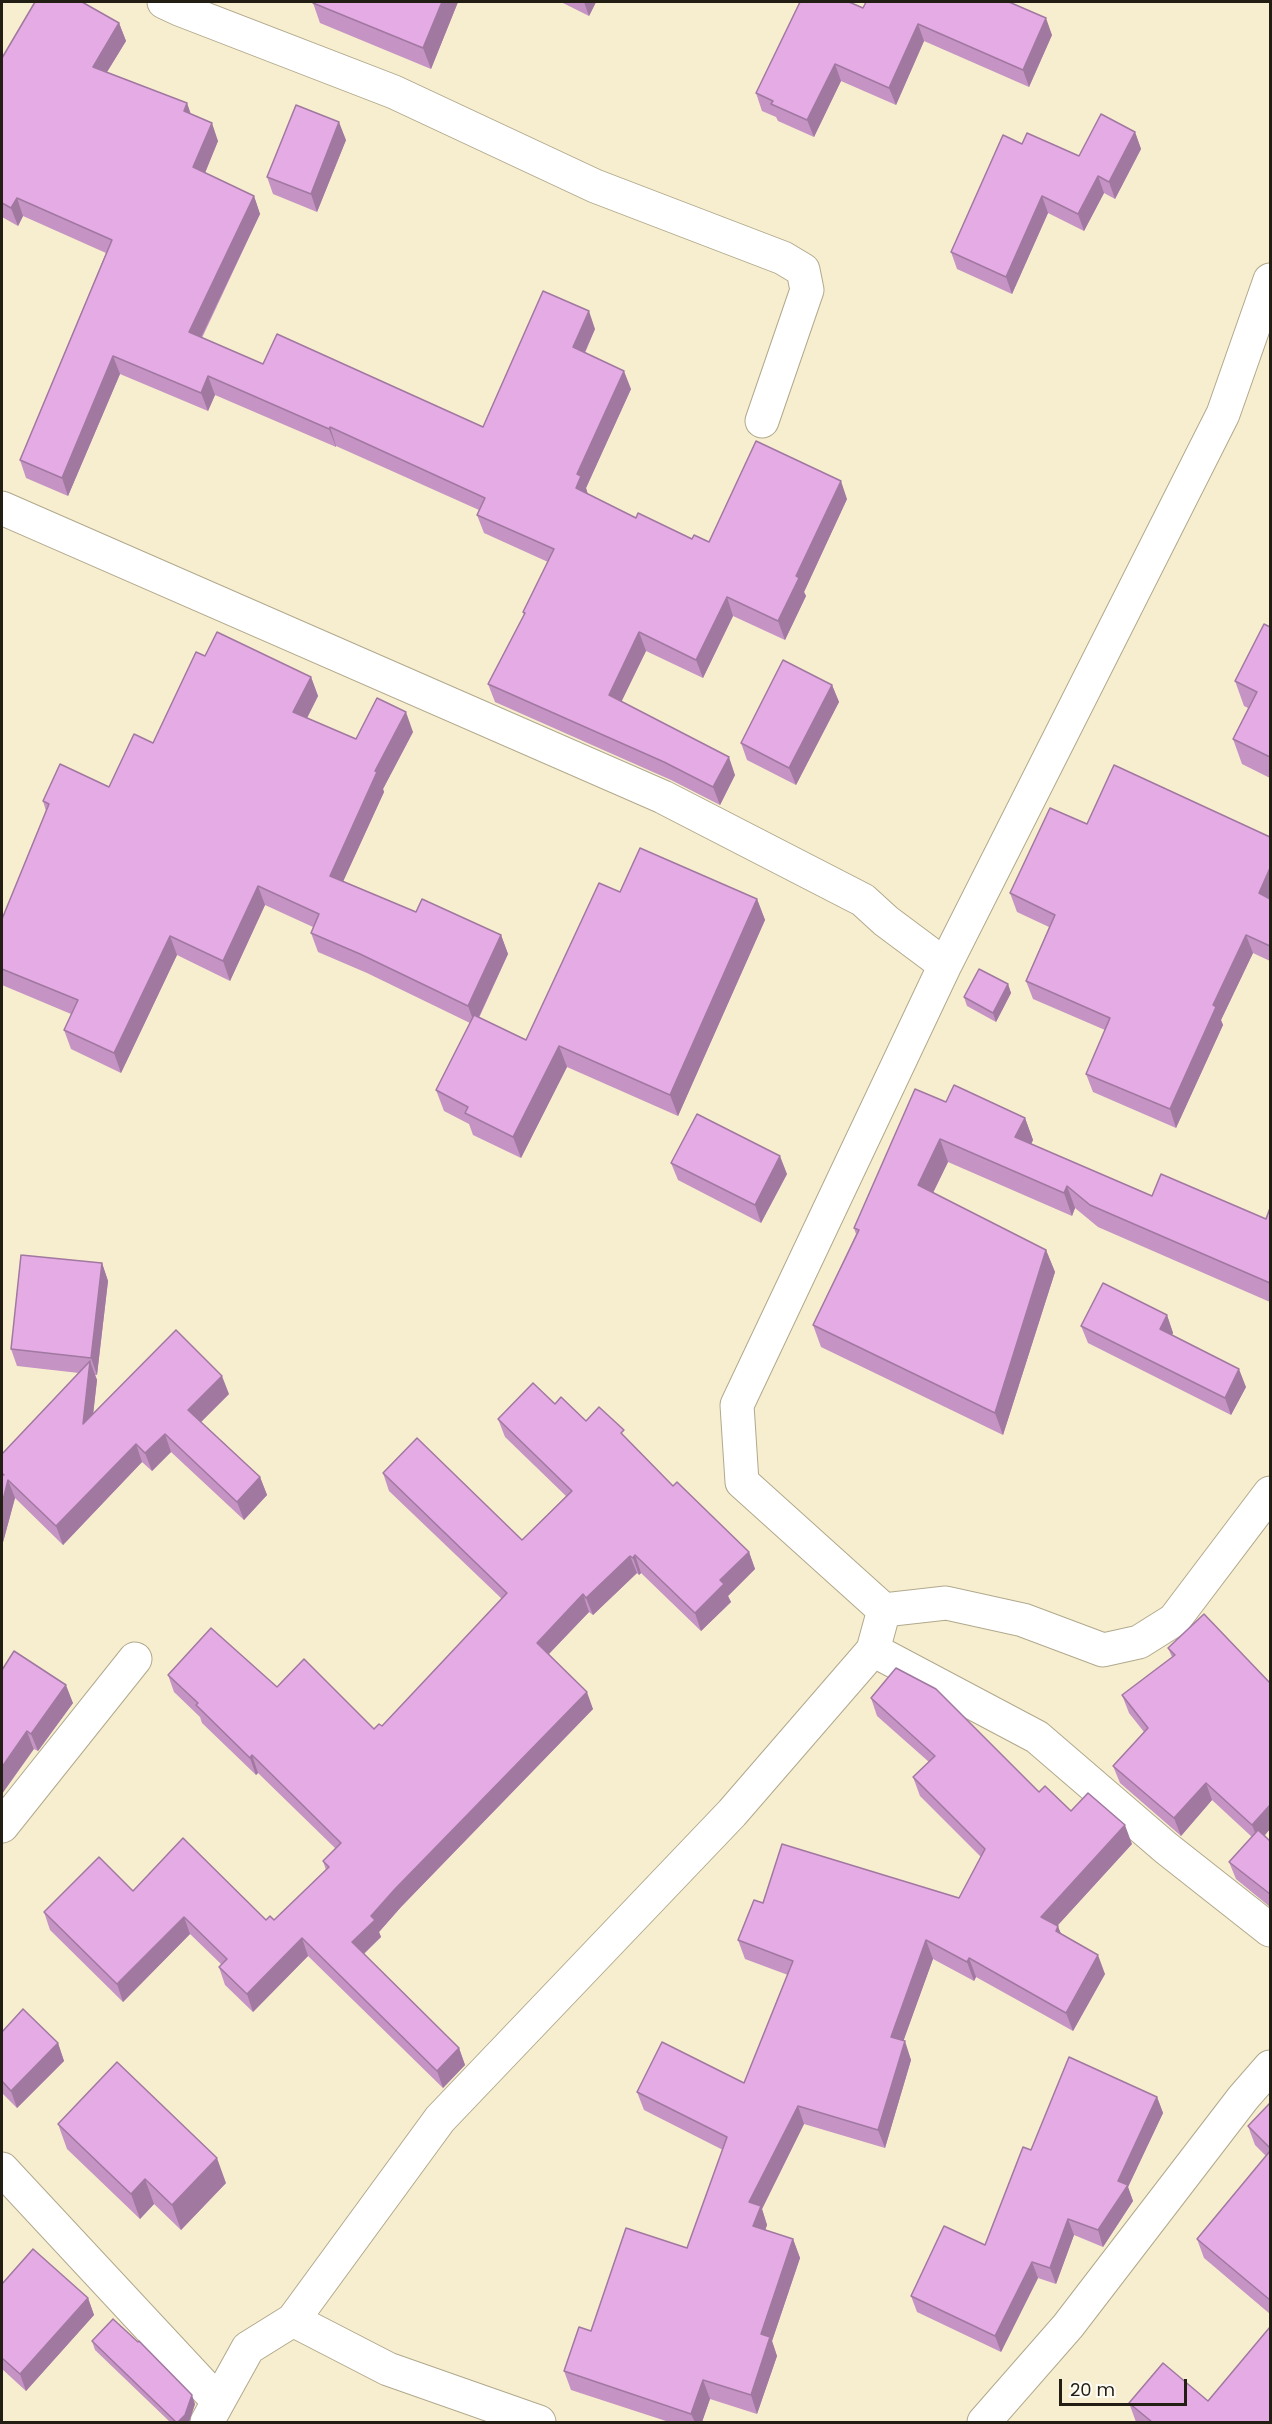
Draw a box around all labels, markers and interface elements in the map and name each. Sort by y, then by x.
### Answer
scale bar [1062,2367,1190,2405]
text: 20 m [1070,2377,1115,2402]

